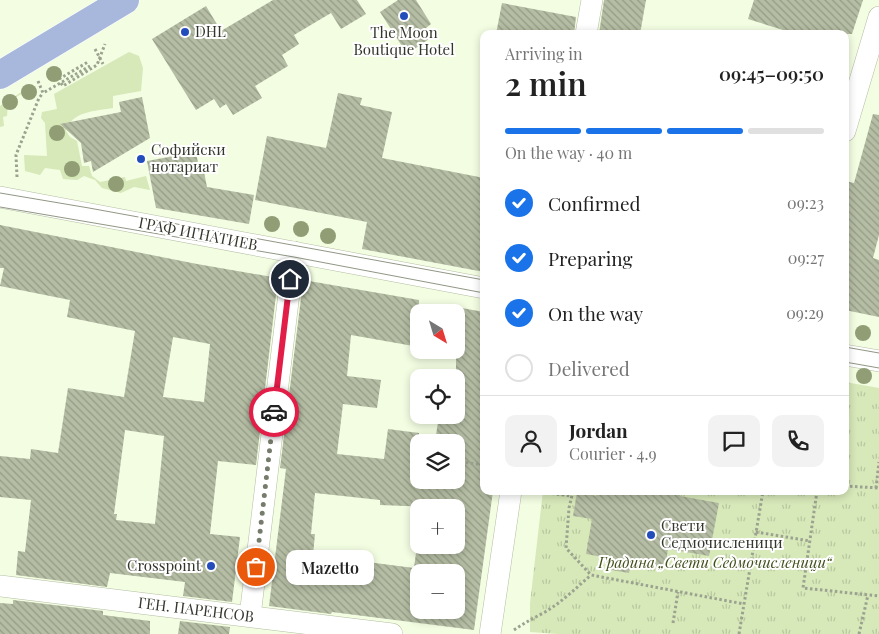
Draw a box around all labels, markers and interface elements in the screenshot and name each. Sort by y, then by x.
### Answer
marker: The Moon Boutique Hotel [398,10,410,22]
place label: DHL [195,21,226,41]
place label: The Moon Boutique Hotel [354,22,454,59]
marker: DHL [179,26,191,38]
text: Arriving in [505,43,583,64]
text: 09:45–09:50 [719,60,824,86]
text: 2 min [505,61,587,104]
place label: Софийски нотариат [151,139,226,176]
text: On the way · 40 m [505,142,632,163]
marker: Софийски нотариат [135,153,147,165]
icon: check [505,189,533,217]
text: Confirmed [548,190,641,216]
text: 09:23 [787,192,824,213]
street label: ГРАФ ИГНАТИЕВ [137,212,259,254]
icon: check [505,244,533,272]
text: Preparing [548,245,633,271]
text: 09:27 [788,247,824,268]
pin [269,258,311,300]
icon: home [276,265,304,293]
icon: check [505,299,533,327]
text: On the way [548,300,643,326]
text: 09:29 [786,302,824,323]
north arrow [410,304,465,359]
map controls [410,304,465,619]
text: Delivered [548,355,630,381]
button: locate [410,369,465,424]
courier [249,387,299,437]
icon: car [260,398,288,426]
button: person [505,415,557,467]
button: chat [708,415,760,467]
button: phone [772,415,824,467]
text: Jordan [569,417,628,443]
button: layers [410,434,465,489]
text: Courier · 4.9 [569,443,657,464]
button: + [410,499,465,554]
place label: Свети Седмочисленици [661,515,783,552]
marker: Свети Седмочисленици [645,529,657,541]
pin [235,546,277,588]
callout: Mazetto [286,550,374,584]
park label: Градина „Свети Седмочисленици“ [597,552,833,572]
icon: bag [242,553,270,581]
place label: Crosspoint [127,555,202,575]
text: Mazetto [301,557,359,578]
marker: Crosspoint [205,560,217,572]
button: − [410,564,465,619]
street label: ГЕН. ПАРЕНСОВ [137,592,255,626]

